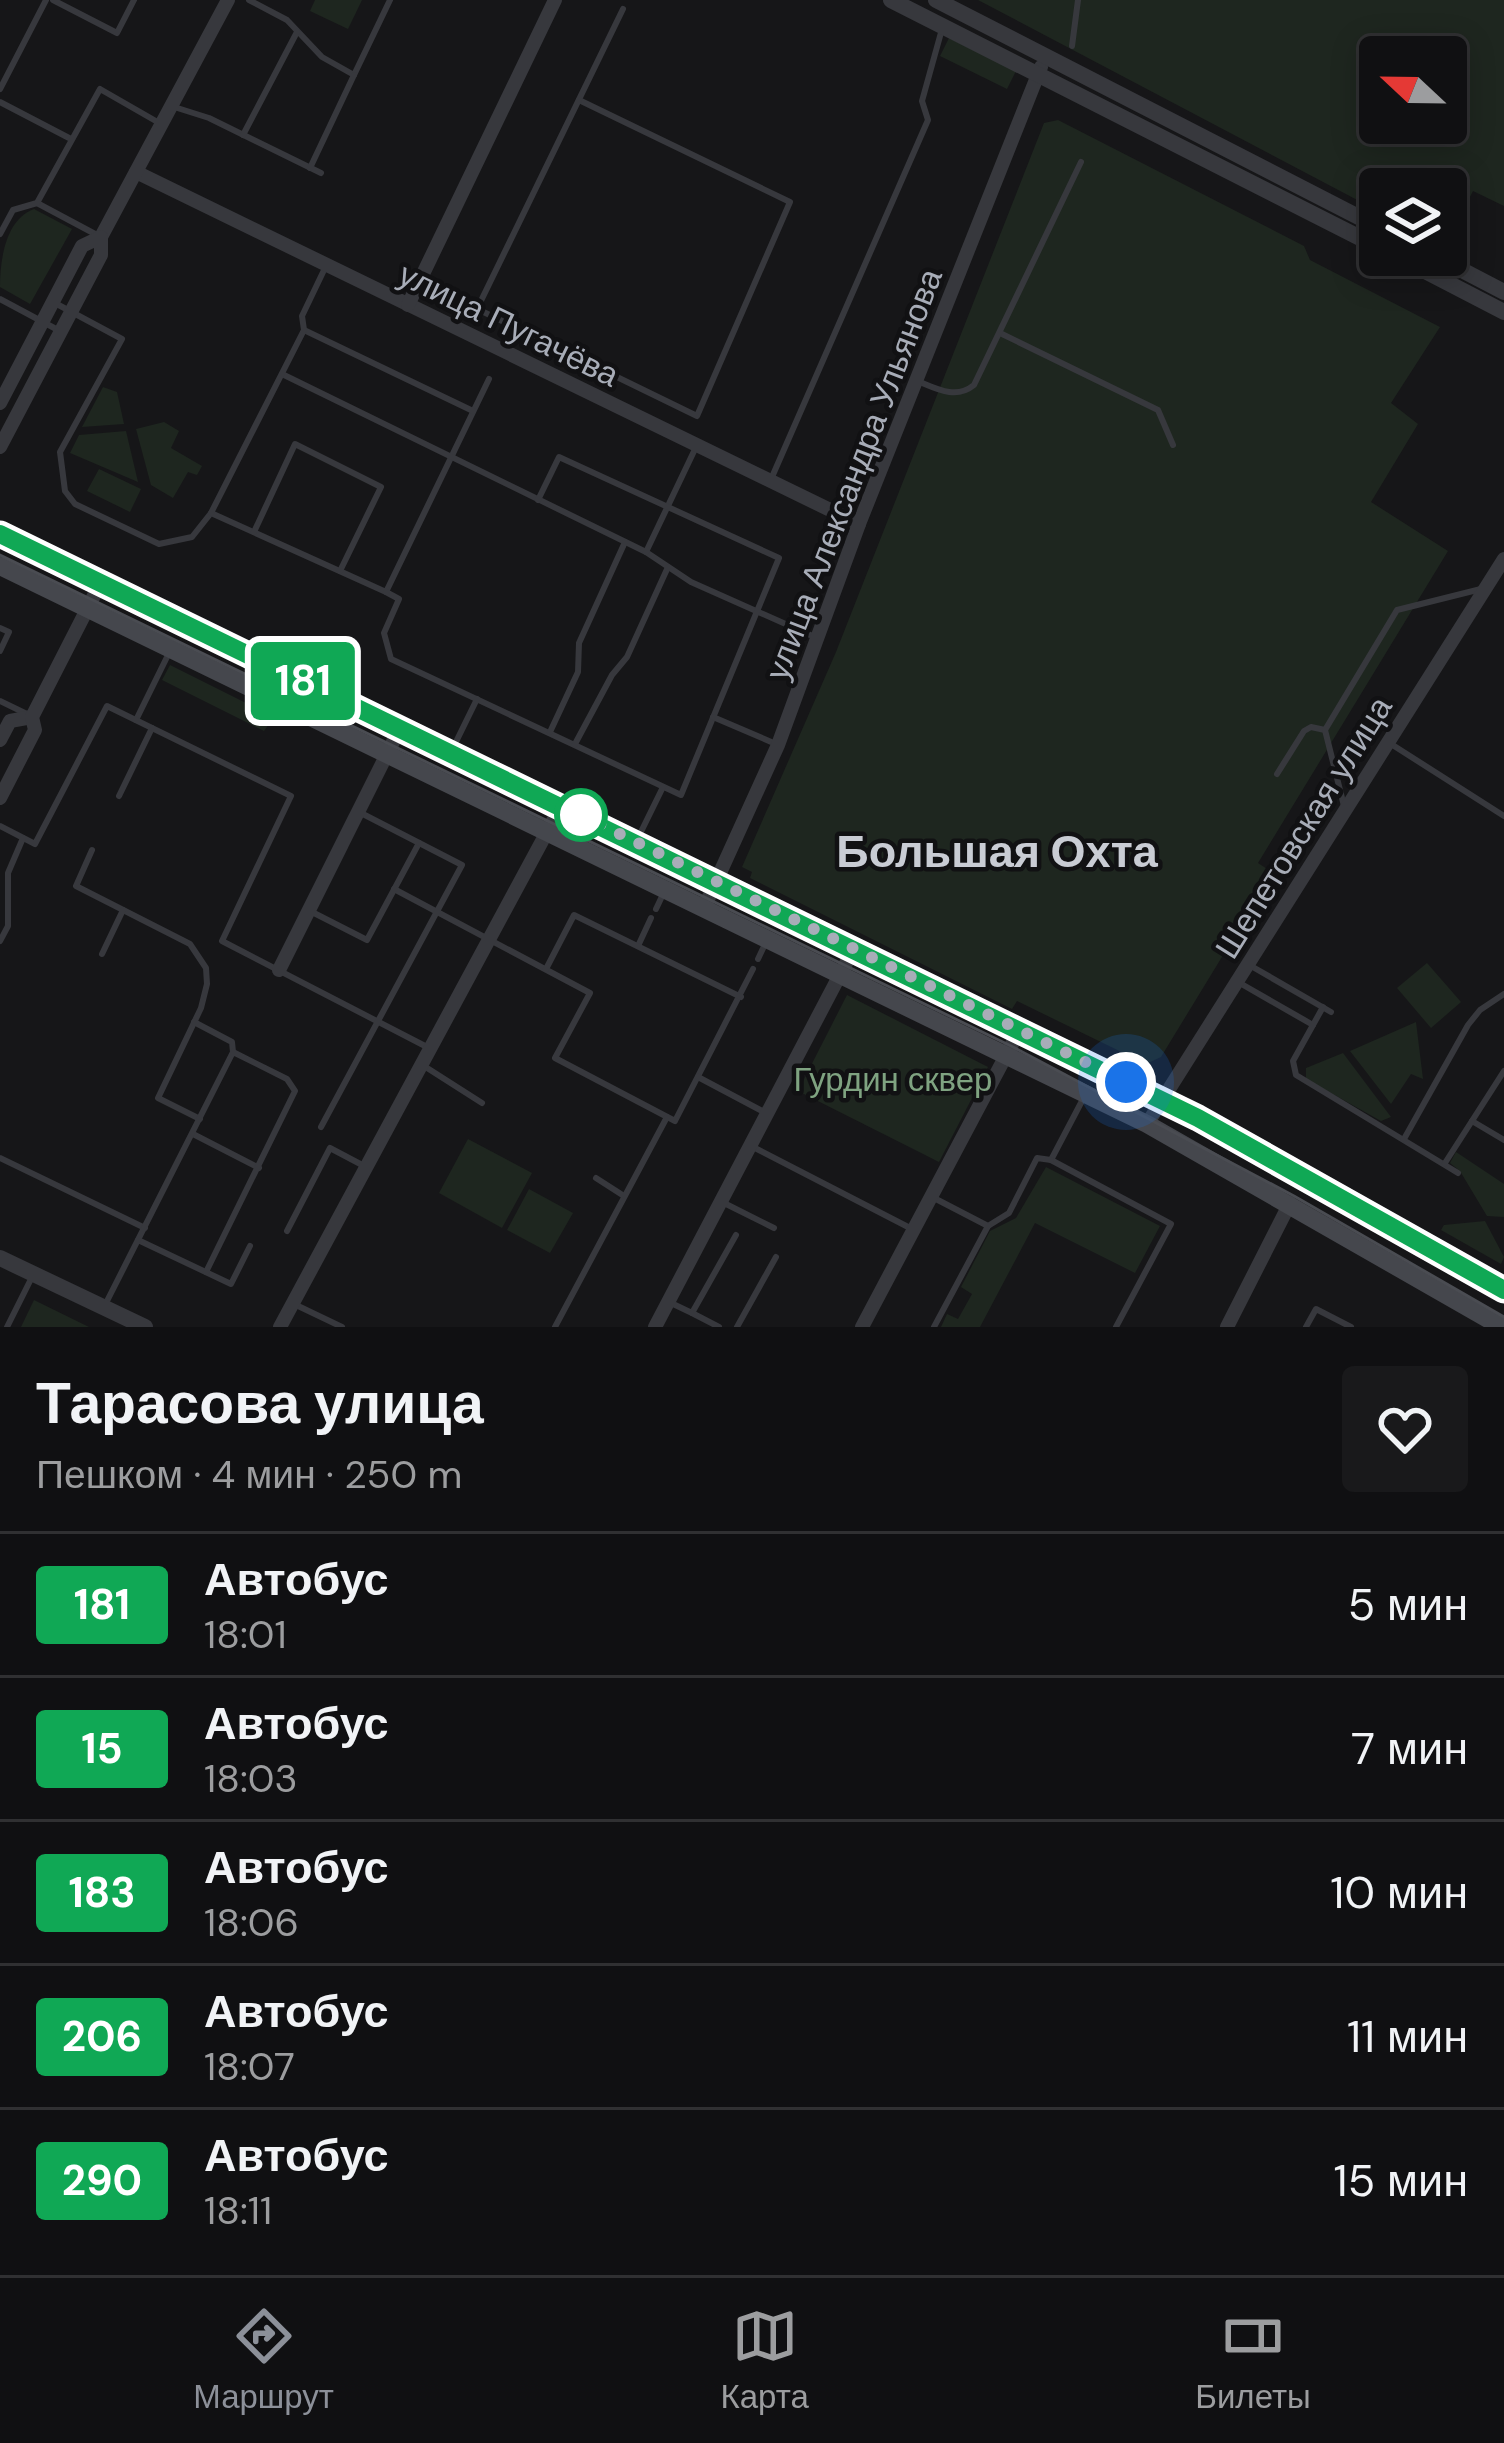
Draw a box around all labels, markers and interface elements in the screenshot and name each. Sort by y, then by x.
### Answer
north arrow [1359,36,1467,144]
map controls [1359,36,1467,276]
button: layers [1359,168,1467,276]
street label: улица Пугачёва [392,253,627,397]
street label: улица Александра Ульянова [755,262,952,686]
line badge: 181 [234,642,372,720]
text: 181 [275,653,331,708]
street label: Шепетовская улица [1205,688,1402,966]
unlabelled marker [556,790,606,840]
district label: Большая Охта [836,822,1159,881]
your location [1096,1052,1156,1112]
park label: Гурдин сквер [794,1058,992,1101]
text: Тарасова улица [36,1366,484,1441]
button: heart [1342,1366,1468,1492]
text: Пешком · 4 мин · 250 m [36,1449,462,1500]
text: Автобус [204,1550,389,1609]
text: 5 мин [1348,1575,1468,1634]
text: 181 [74,1577,130,1632]
text: 18:01 [204,1609,287,1660]
text: Автобус [204,1694,389,1753]
text: 7 мин [1351,1719,1468,1778]
text: 15 [81,1721,123,1776]
text: 18:03 [204,1753,297,1804]
text: Автобус [204,1838,389,1897]
text: 10 мин [1330,1863,1468,1922]
text: 183 [68,1865,136,1920]
text: 18:06 [204,1897,299,1948]
text: Автобус [204,1982,389,2041]
text: 11 мин [1347,2007,1468,2066]
text: 206 [62,2009,142,2064]
text: 18:07 [204,2041,295,2092]
text: Автобус [204,2126,389,2185]
text: 15 мин [1334,2151,1468,2210]
text: 290 [62,2153,142,2208]
text: 18:11 [204,2185,272,2236]
tab: Маршрут [193,2303,334,2418]
tab: Карта [720,2303,809,2418]
tab: Билеты [1195,2303,1311,2418]

